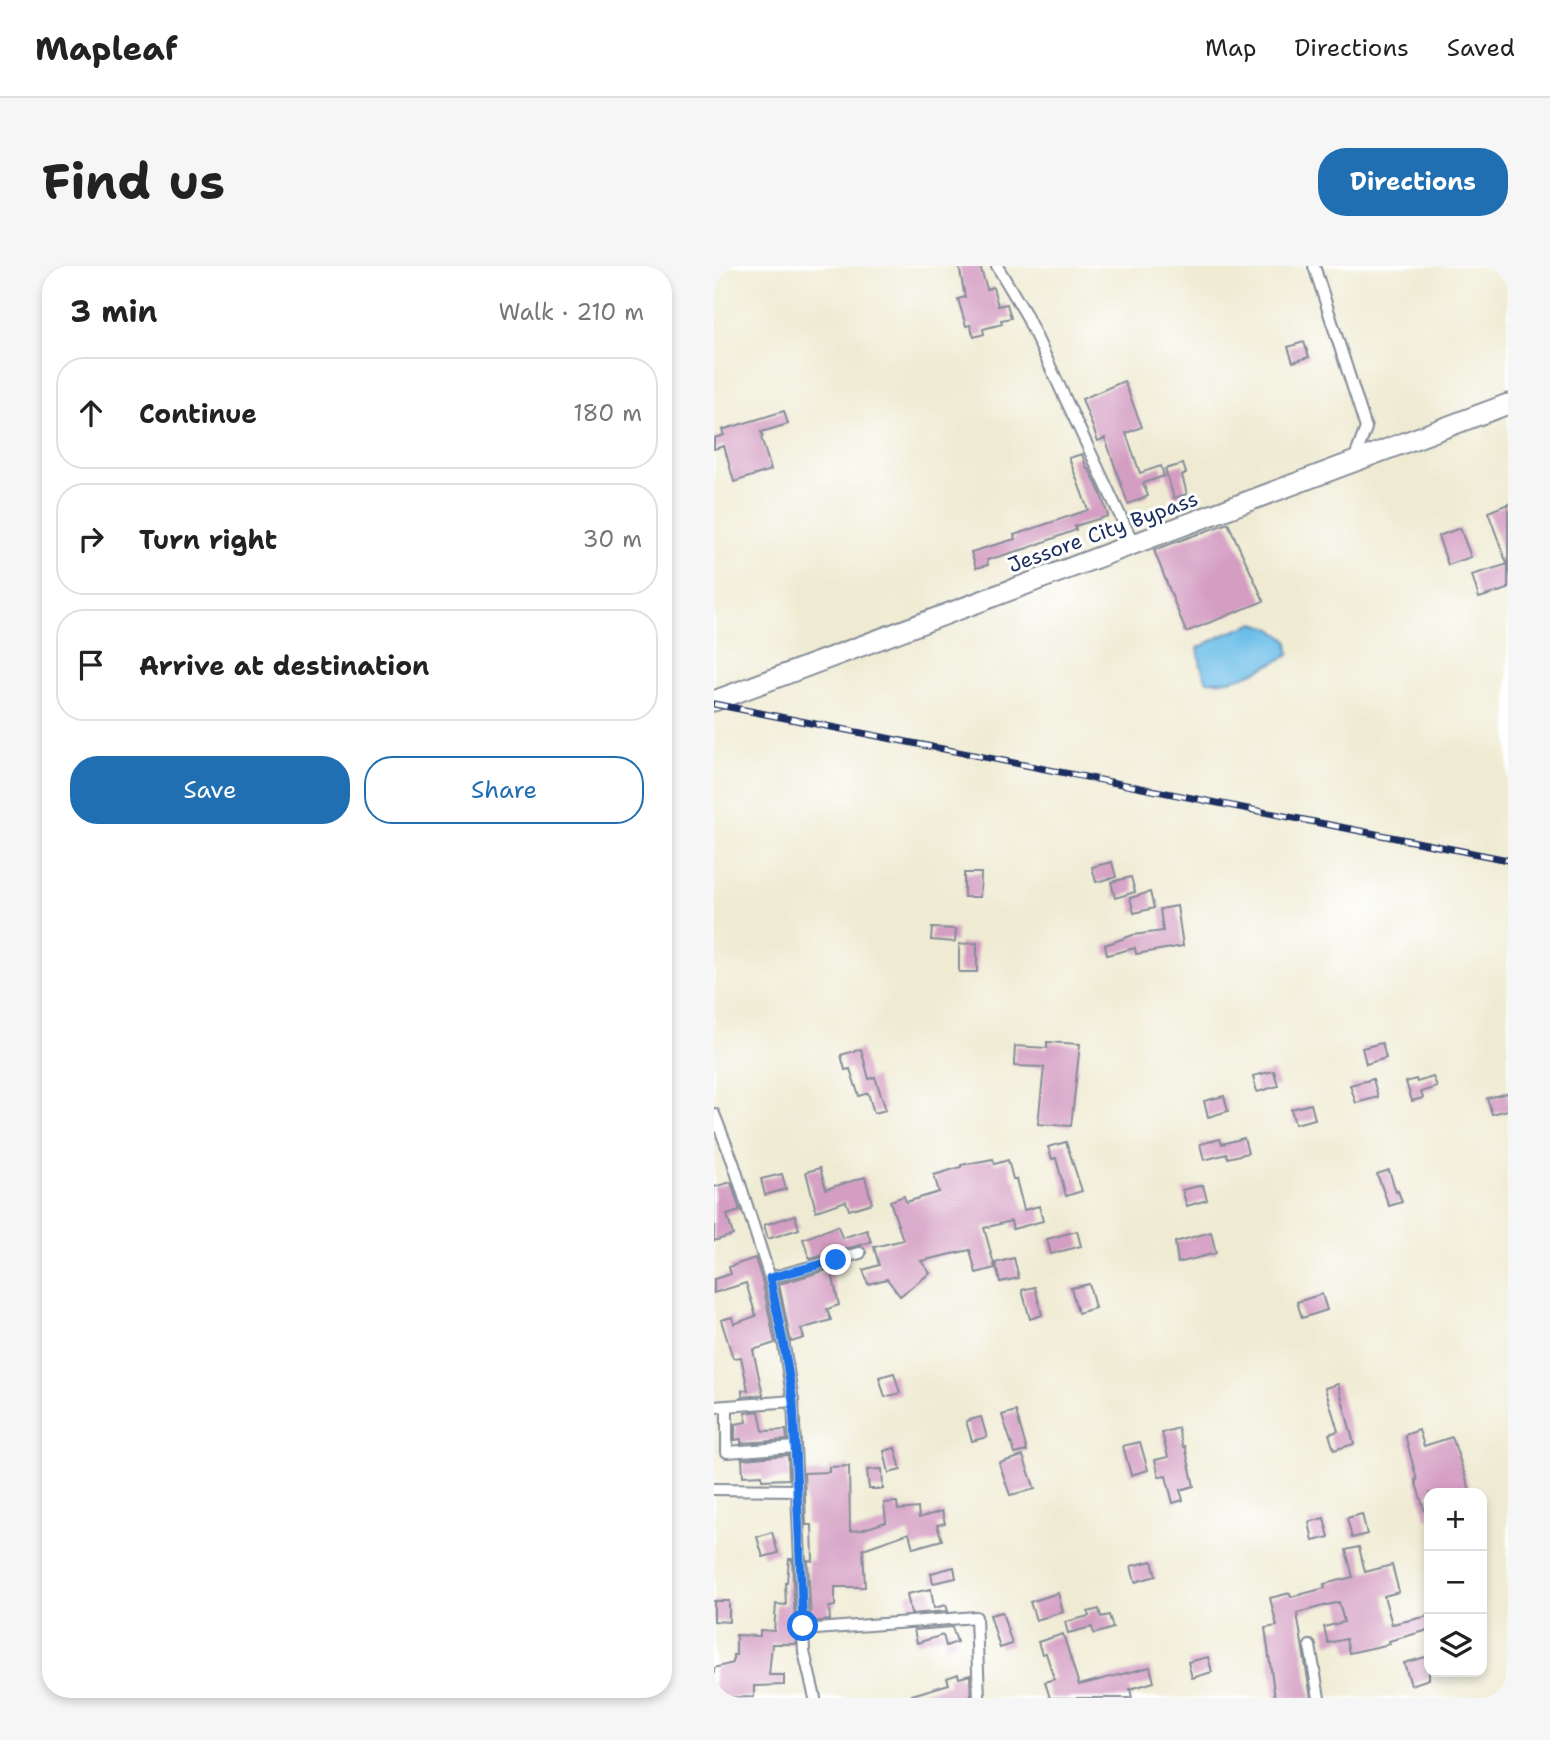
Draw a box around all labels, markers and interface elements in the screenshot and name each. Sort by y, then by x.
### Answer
text: Mapleaf [35,26,178,71]
text: Map [1205,32,1256,64]
text: Directions [1294,32,1409,64]
text: Saved [1447,32,1515,64]
button: Directions [1318,148,1508,216]
text: Find us [42,149,225,215]
text: 3 min [70,291,157,332]
text: Walk · 210 m [499,297,644,327]
icon: ahead [72,394,110,432]
text: Continue [139,396,257,431]
text: 180 m [573,398,642,428]
street label: Jessore City Bypass [1004,485,1202,579]
icon: right [72,520,110,558]
text: Turn right [139,522,277,557]
text: 30 m [583,524,642,554]
icon: arrive [72,646,110,684]
text: Arrive at destination [139,648,429,683]
button: Save [70,756,350,824]
button: Share [364,756,644,824]
route end [820,1244,851,1275]
map controls [1424,1488,1487,1677]
button: + [1424,1488,1487,1551]
button: − [1424,1551,1487,1614]
route start [787,1610,818,1641]
button: layers [1424,1614,1487,1677]

